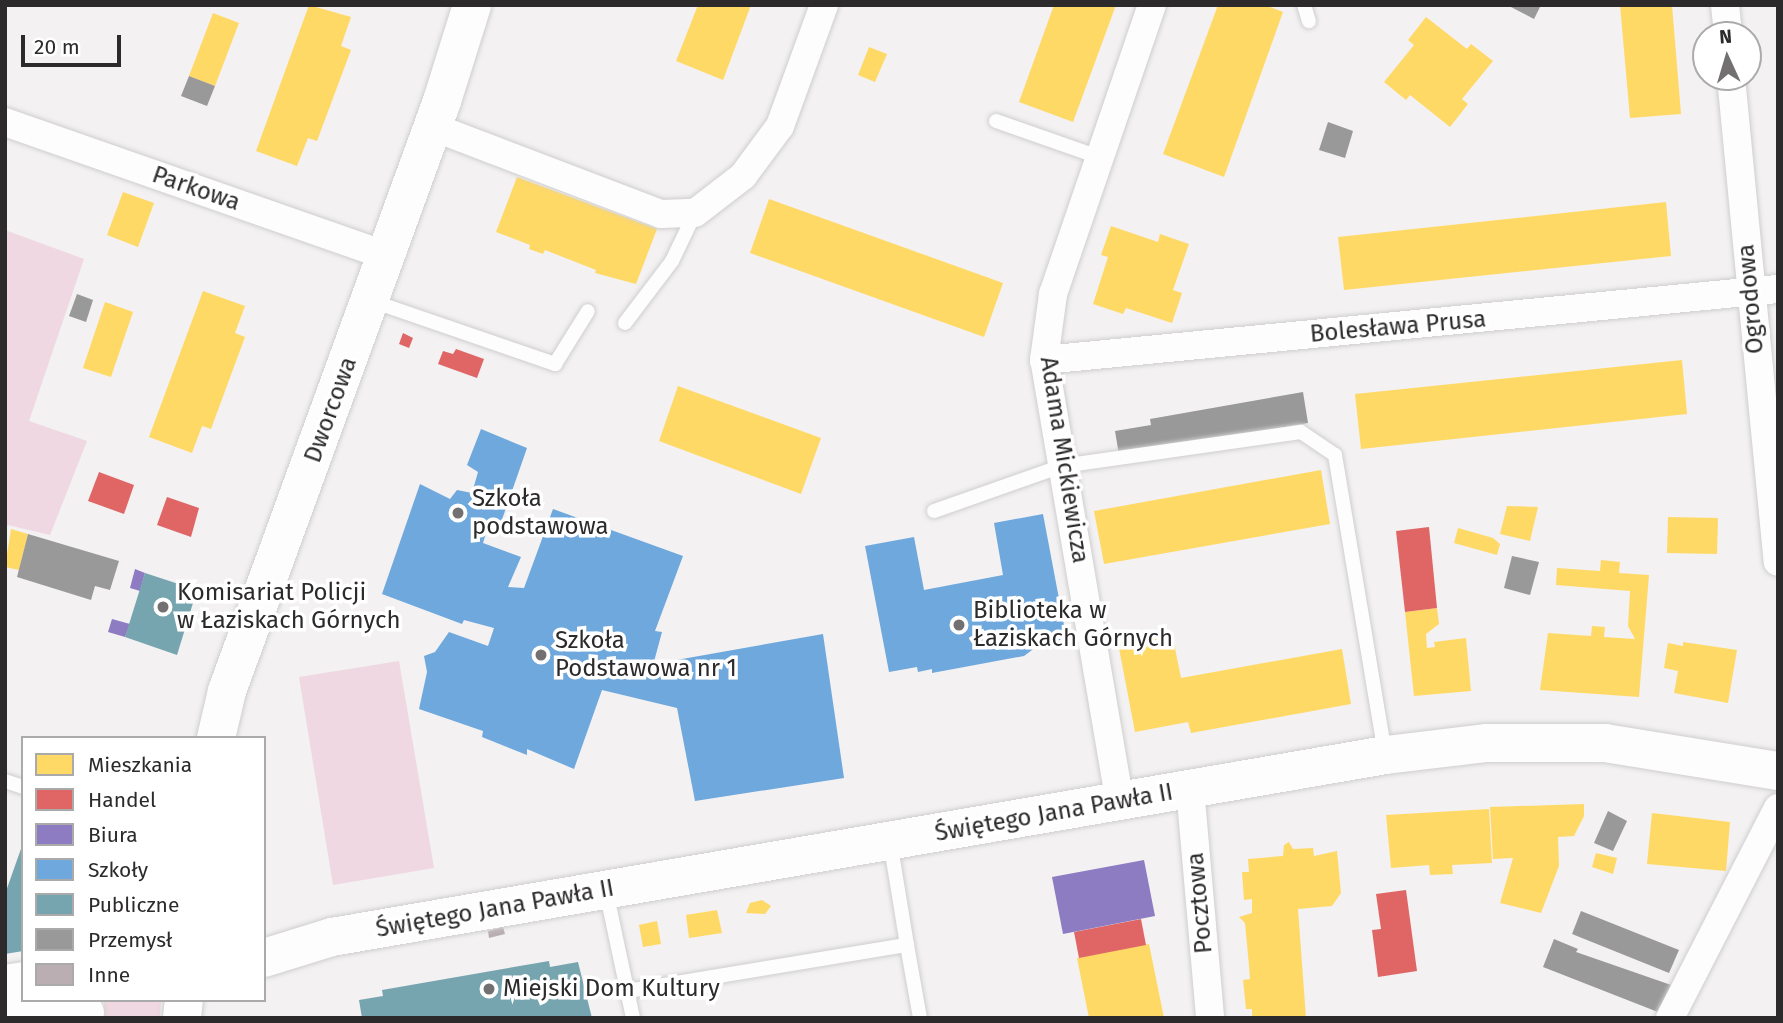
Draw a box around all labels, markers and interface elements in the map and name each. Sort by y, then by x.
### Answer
scale bar [24,21,124,65]
north arrow [1692,21,1762,91]
text: N [1719,25,1733,48]
text: 20 m [34,34,80,60]
street label: Parkowa [148,161,244,217]
street label: Ogrodowa [1732,243,1770,355]
street label: Bolesława Prusa [1309,305,1487,349]
street label: Dworcowa [299,353,363,467]
street label: Adama Mickiewicza [1033,355,1095,565]
place label: Szkoła podstawowa [472,485,608,541]
marker: Szkoła podstawowa [450,505,466,521]
place label: Komisariat Policji w Łaziskach Górnych [177,579,401,635]
place label: Biblioteka w Łaziskach Górnych [973,597,1173,653]
marker: Komisariat Policji w Łaziskach Górnych [155,599,171,615]
marker: Biblioteka w Łaziskach Górnych [951,617,967,633]
place label: Szkoła Podstawowa nr 1 [555,627,737,683]
marker: Szkoła Podstawowa nr 1 [533,647,549,663]
legend [21,736,266,1002]
text: Mieszkania [88,752,192,778]
street label: Świętego Jana Pawła II [933,778,1175,848]
text: Handel [88,787,156,813]
text: Biura [88,822,138,848]
street label: Pocztowa [1181,851,1219,955]
text: Szkoły [88,857,148,883]
street label: Świętego Jana Pawła II [374,874,616,944]
text: Publiczne [88,892,179,918]
text: Przemysł [88,927,172,953]
text: Inne [88,962,130,988]
place label: Miejski Dom Kultury [503,975,720,1003]
marker: Miejski Dom Kultury [481,981,497,997]

